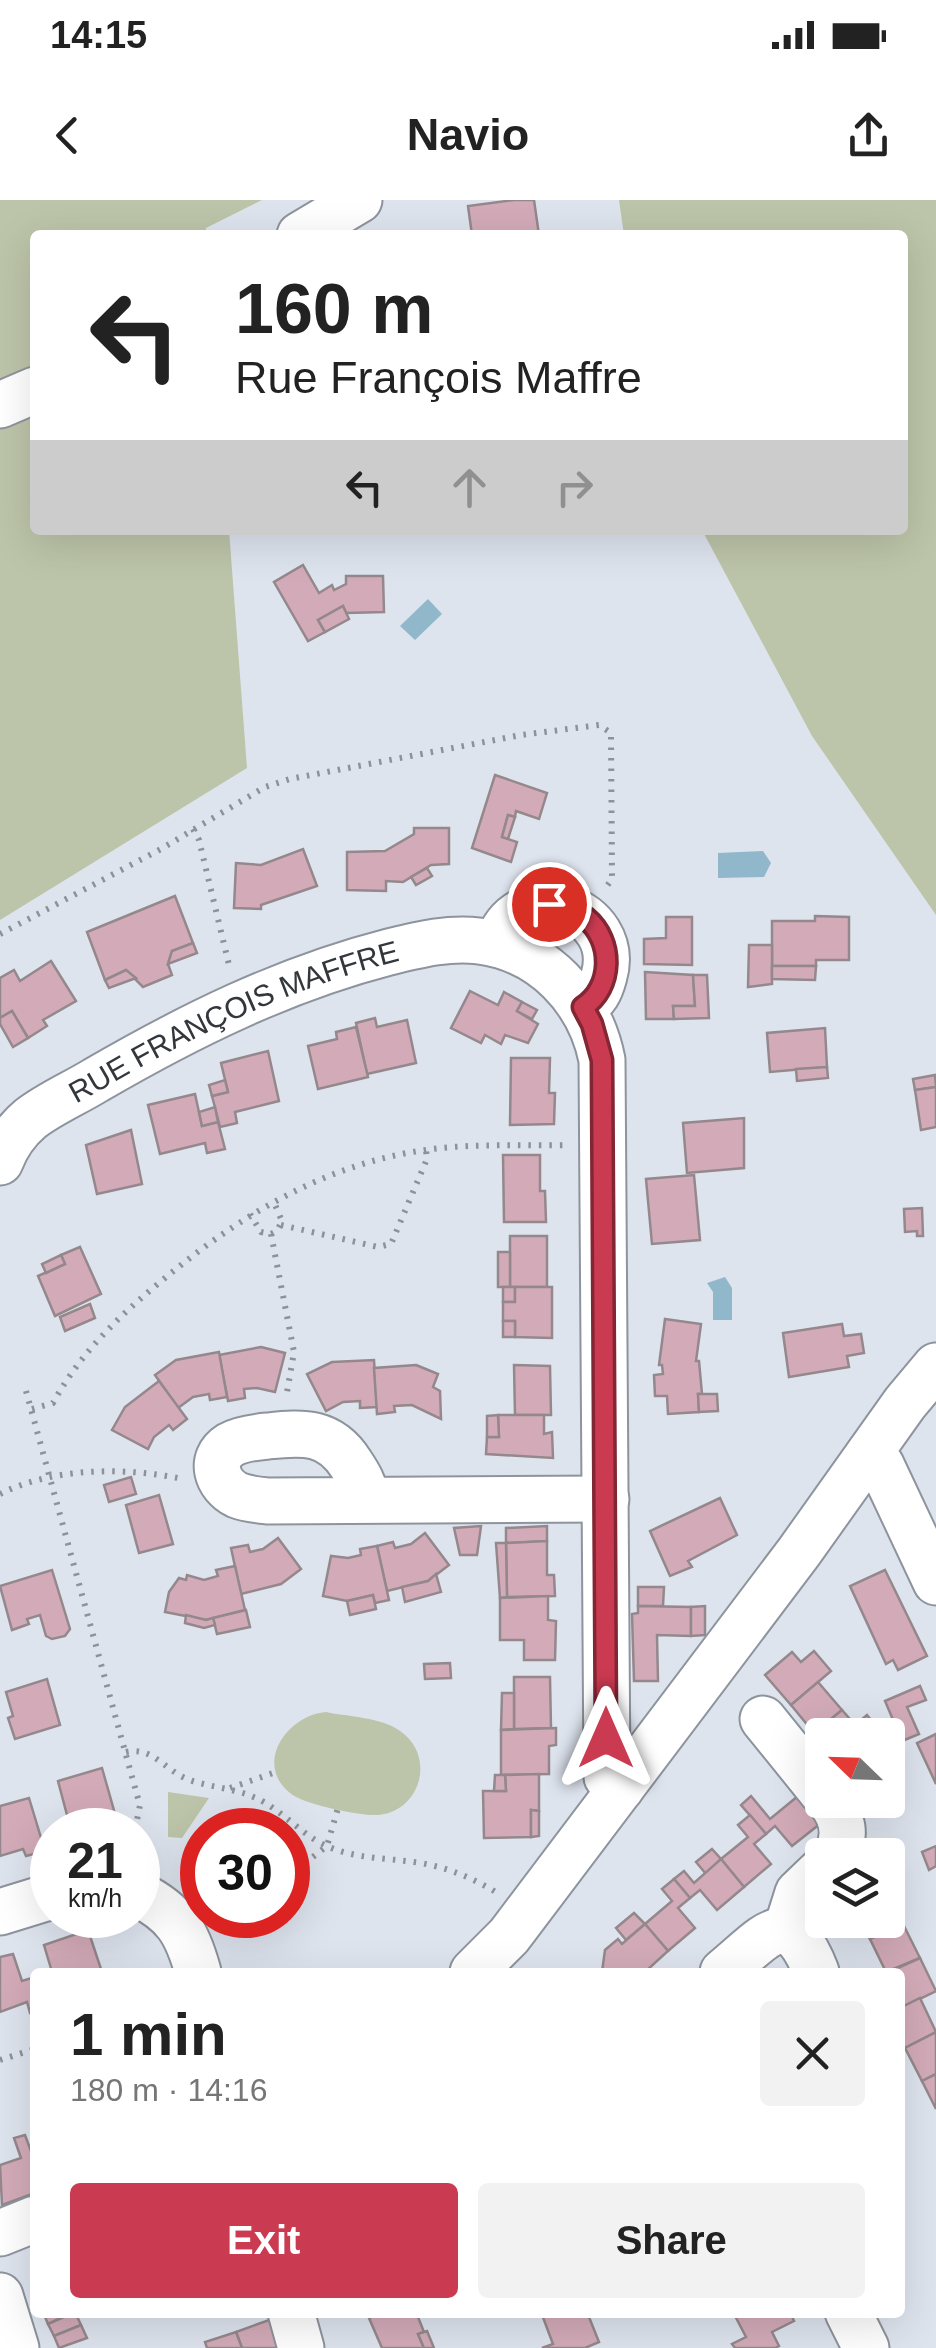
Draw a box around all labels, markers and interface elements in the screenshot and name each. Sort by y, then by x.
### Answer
text: 14:15 [50,14,147,56]
icon: back [40,108,95,163]
icon: share [841,108,896,163]
text: Navio [407,109,529,160]
icon: left [70,270,200,400]
text: 160 m [235,270,433,348]
text: Rue François Maffre [235,352,642,403]
icon: left [337,460,392,515]
icon: ahead [442,460,497,515]
icon: right [547,460,602,515]
pin [507,862,592,947]
icon: arrive [522,877,577,932]
street label: RUE FRANÇOIS MAFFRE [63,934,402,1109]
position arrow [554,1686,658,1790]
north arrow [805,1718,905,1818]
map controls [805,1718,905,1938]
speed limit sign: 30 [180,1808,310,1938]
text: 21 [67,1833,123,1889]
button: layers [805,1838,905,1938]
text: km/h [68,1884,122,1912]
text: 1 min [70,2001,227,2068]
button: close [760,2001,865,2106]
text: 180 m · 14:16 [70,2072,267,2108]
button: Exit [70,2183,458,2298]
button: Share [478,2183,865,2298]

